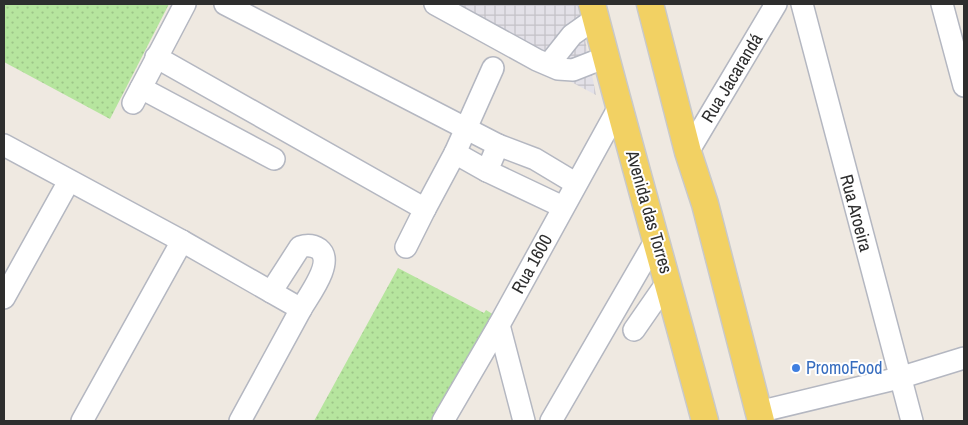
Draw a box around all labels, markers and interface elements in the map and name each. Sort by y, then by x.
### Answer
street label: Rua Jacarandá [695,28,768,127]
street label: Avenida das Torres [620,147,679,276]
street label: Rua Aroeira [834,172,879,254]
street label: Rua 1600 [505,230,558,298]
place label: PromoFood [806,355,882,380]
marker: PromoFood [790,362,802,374]

